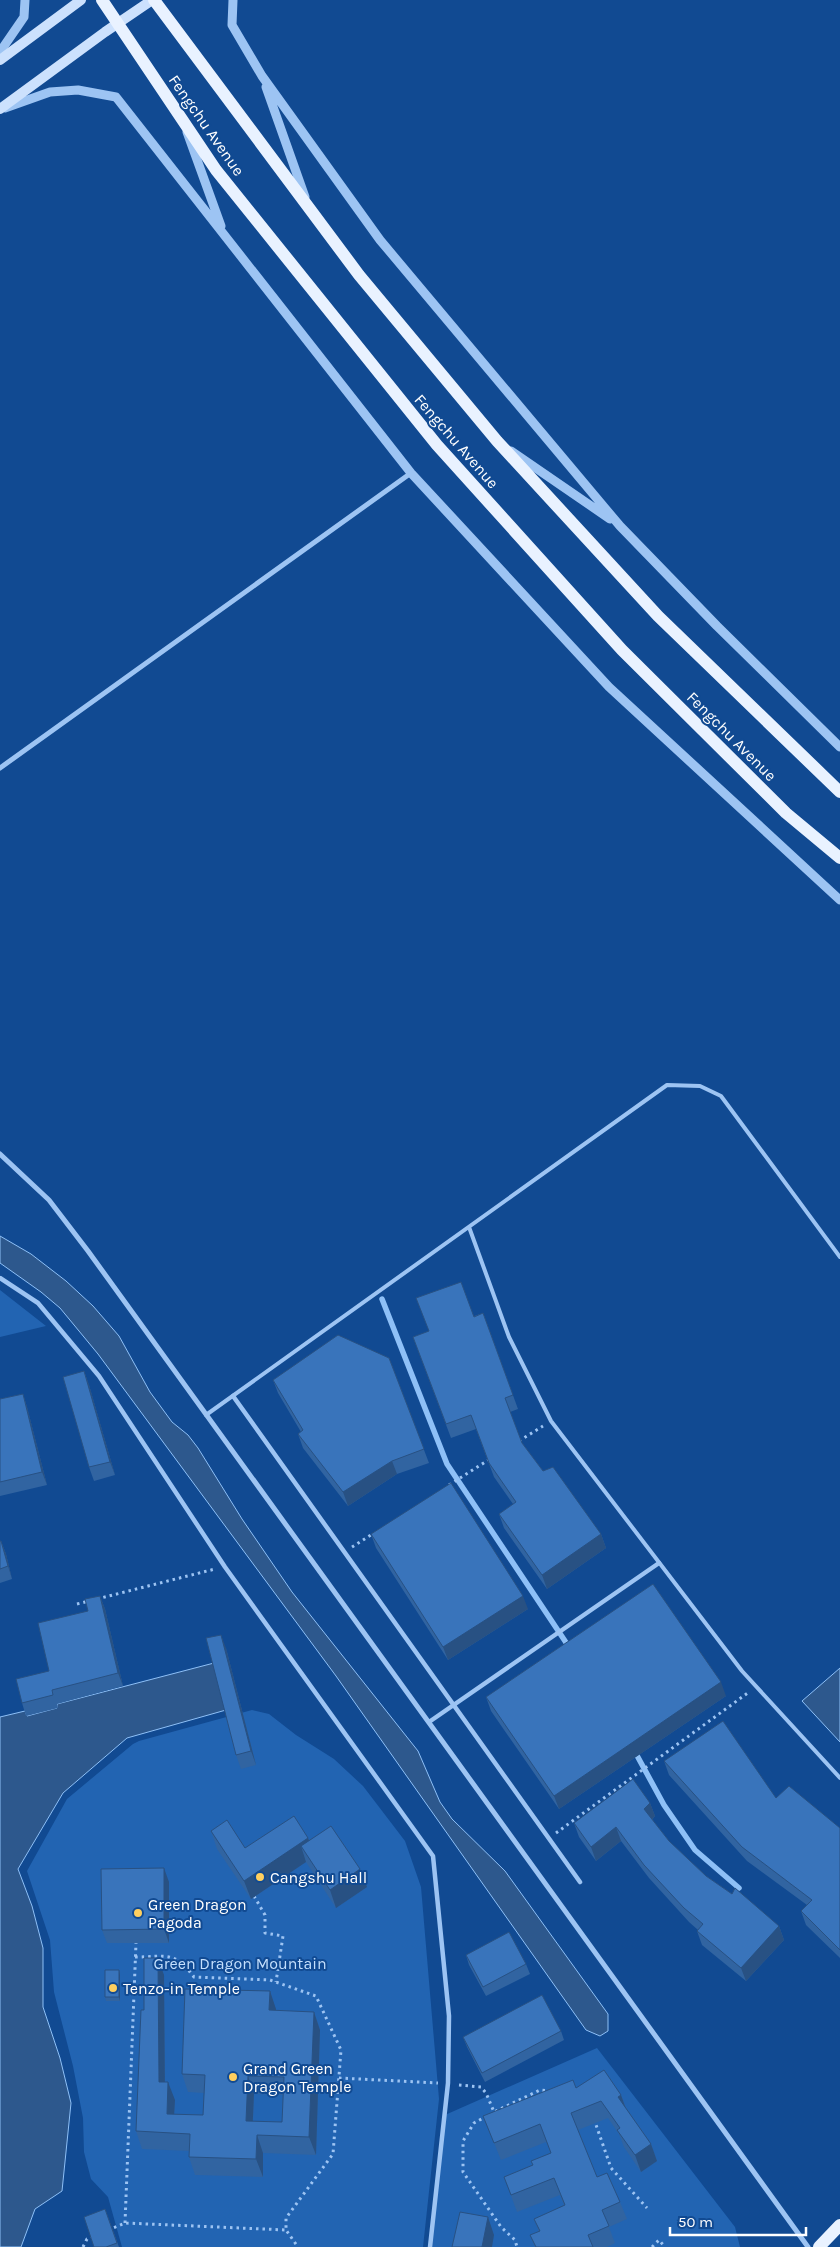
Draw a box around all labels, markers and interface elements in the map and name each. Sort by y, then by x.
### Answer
street label: Fengchu Avenue [165,71,248,179]
street label: Fengchu Avenue [410,390,503,492]
street label: Fengchu Avenue [683,688,780,785]
place label: Cangshu Hall [270,1868,367,1887]
marker: Cangshu Hall [254,1871,266,1883]
place label: Green Dragon Pagoda [148,1895,247,1932]
marker: Green Dragon Pagoda [132,1907,144,1919]
park label: Green Dragon Mountain [153,1954,327,1973]
place label: Tenzo-in Temple [123,1979,240,1998]
marker: Tenzo-in Temple [107,1982,119,1994]
place label: Grand Green Dragon Temple [243,2059,351,2096]
marker: Grand Green Dragon Temple [227,2071,239,2083]
scale bar [670,2204,806,2236]
text: 50 m [678,2213,713,2231]

